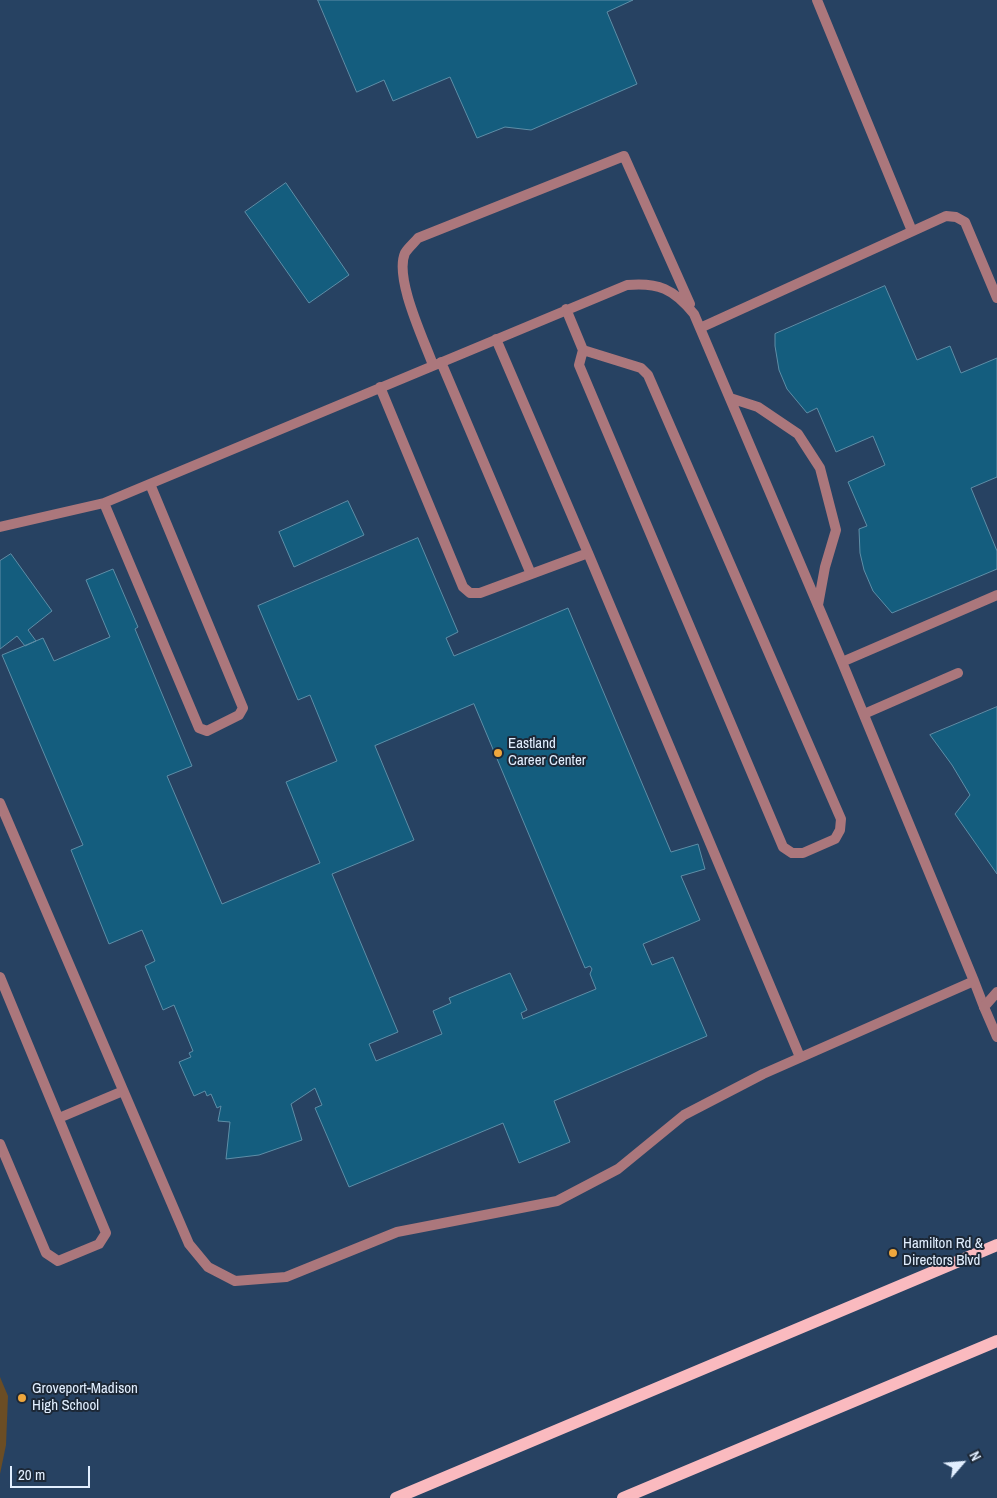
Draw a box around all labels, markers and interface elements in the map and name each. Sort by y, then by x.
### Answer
place label: Eastland Career Center [508,735,586,770]
marker: Eastland Career Center [492,747,504,759]
place label: Hamilton Rd & Directors Blvd [903,1235,983,1270]
marker: Hamilton Rd & Directors Blvd [887,1247,899,1259]
place label: Groveport-Madison High School [32,1380,138,1415]
marker: Groveport-Madison High School [16,1392,28,1404]
north arrow [937,1438,987,1488]
text: N [965,1448,985,1464]
scale bar [12,1456,92,1488]
text: 20 m [18,1464,45,1485]

